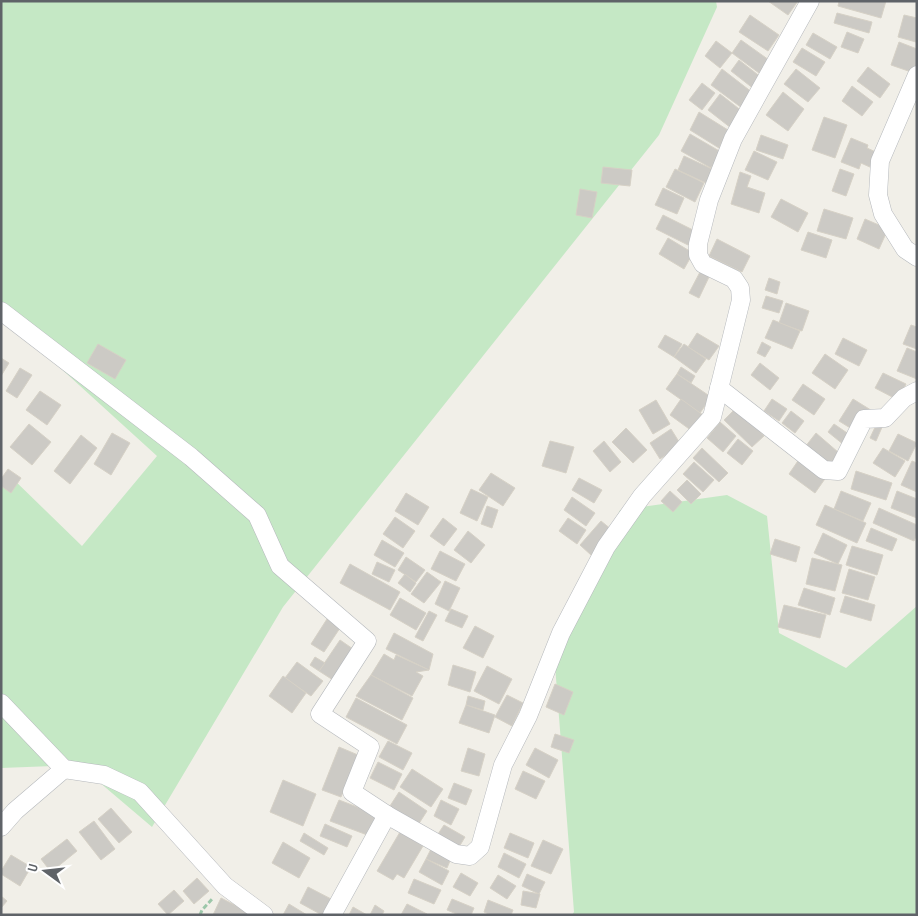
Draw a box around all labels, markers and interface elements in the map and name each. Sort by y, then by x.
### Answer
north arrow [20,846,70,896]
text: U [24,862,42,873]

